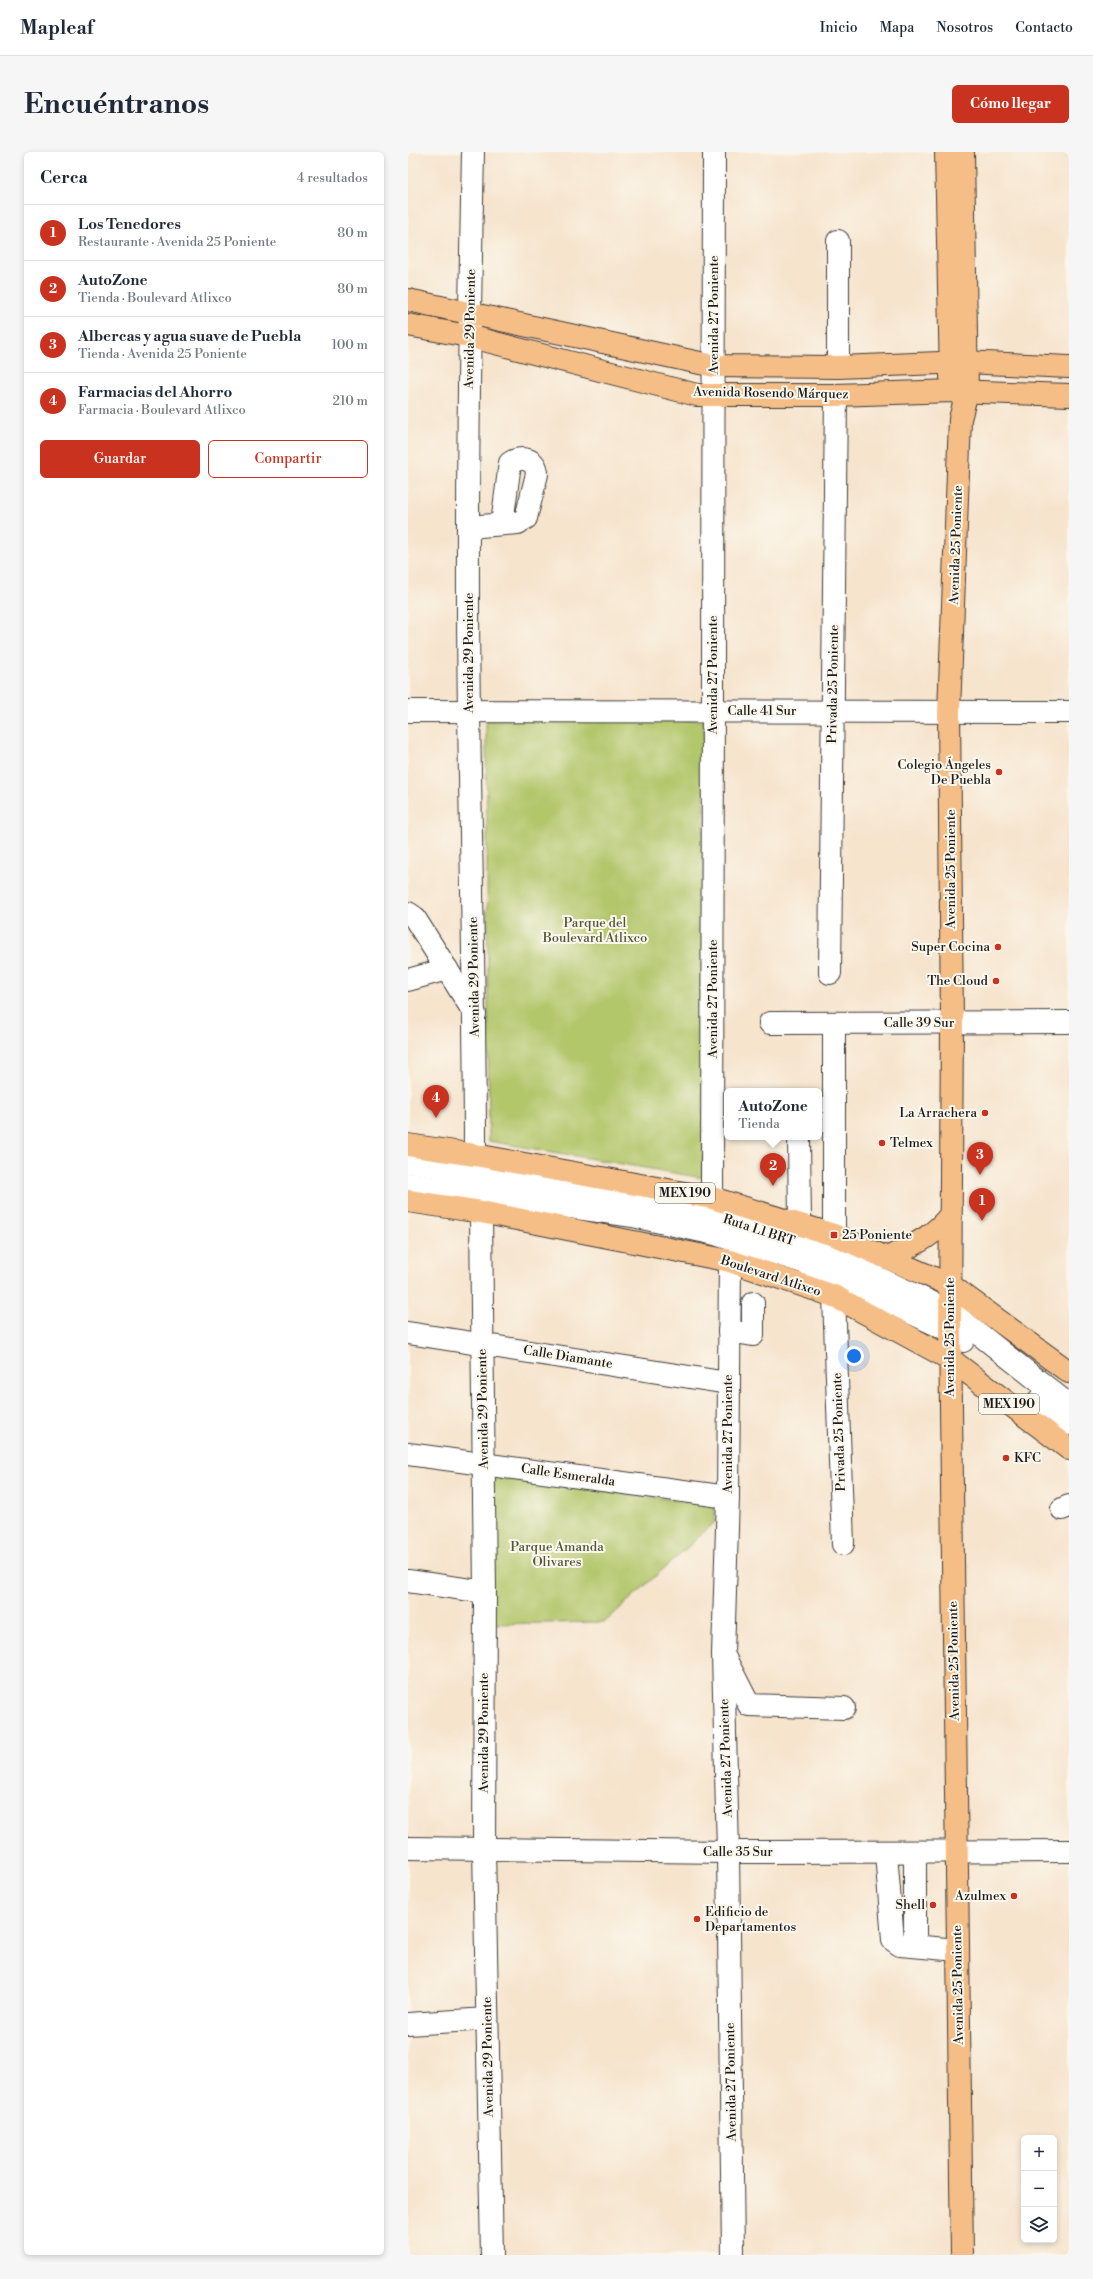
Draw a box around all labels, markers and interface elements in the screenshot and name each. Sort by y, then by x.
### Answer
text: Mapleaf [20,16,93,40]
text: Inicio [820,19,858,37]
text: Mapa [880,19,914,37]
text: Nosotros [936,19,993,37]
text: Contacto [1015,19,1073,37]
button: Cómo llegar [952,85,1069,123]
text: Encuéntranos [24,87,209,122]
text: Cerca [40,167,88,189]
text: 4 resultados [297,170,368,186]
text: Los Tenedores [78,215,181,234]
text: 1 [50,225,56,241]
text: 80 m [337,225,368,241]
text: Restaurante · Avenida 25 Poniente [78,234,276,250]
street label: Avenida 27 Poniente [706,255,722,376]
street label: Avenida 29 Poniente [461,268,479,390]
text: AutoZone [78,271,148,290]
text: 2 [49,281,57,297]
text: 80 m [337,281,368,297]
text: Tienda · Boulevard Atlixco [78,290,232,306]
text: Albercas y agua suave de Puebla [78,327,301,346]
text: 3 [49,337,57,353]
text: 100 m [332,337,368,353]
text: Tienda · Avenida 25 Poniente [78,346,247,362]
text: Farmacias del Ahorro [78,383,232,402]
street label: Avenida Rosendo Márquez [692,384,849,402]
text: 4 [49,393,57,409]
text: 210 m [333,393,368,409]
text: Farmacia · Boulevard Atlixco [78,402,246,418]
button: Guardar [40,440,200,478]
button: Compartir [208,440,368,478]
street label: Avenida 25 Poniente [946,484,966,606]
street label: Avenida 29 Poniente [461,592,477,714]
street label: Avenida 27 Poniente [705,615,721,736]
street label: Privada 25 Poniente [824,624,842,743]
street label: Calle 41 Sur [728,703,797,719]
place label: Colegio Ángeles De Puebla [897,756,991,788]
marker: Colegio Ángeles De Puebla [994,767,1004,777]
street label: Avenida 25 Poniente [943,809,959,930]
park label: Parque del Boulevard Atlixco [542,915,647,946]
street label: Avenida 29 Poniente [465,916,483,1038]
street label: Avenida 27 Poniente [705,939,721,1060]
place label: Super Cocina [911,939,990,955]
marker: Super Cocina [993,942,1003,952]
place label: The Cloud [927,973,989,989]
marker: The Cloud [991,976,1001,986]
street label: Calle 39 Sur [884,1015,955,1031]
pin: 4 [423,1085,449,1118]
popup [724,1088,822,1140]
text: AutoZone [738,1097,808,1116]
place label: La Arrachera [899,1105,977,1121]
marker: La Arrachera [980,1108,990,1118]
text: Tienda [738,1116,780,1132]
place label: Telmex [890,1135,933,1151]
marker: Telmex [877,1138,887,1148]
pin: 3 [967,1142,993,1175]
pin: 2 [760,1153,786,1186]
road number: MEX 190 [655,1183,715,1203]
pin: 1 [969,1188,995,1221]
street label: Ruta L1 BRT [721,1211,797,1249]
place label: 25 Poniente [842,1227,912,1243]
marker: 25 Poniente [829,1230,839,1240]
street label: Boulevard Atlixco [718,1252,823,1300]
street label: Avenida 25 Poniente [942,1277,958,1398]
street label: Calle Diamante [522,1342,614,1372]
your location [844,1346,864,1366]
street label: Avenida 29 Poniente [474,1348,492,1470]
street label: Privada 25 Poniente [829,1372,849,1492]
street label: Avenida 27 Poniente [720,1374,736,1495]
road number: MEX 190 [979,1394,1039,1414]
place label: KFC [1014,1450,1041,1466]
marker: KFC [1001,1453,1011,1463]
street label: Calle Esmeralda [520,1460,617,1490]
park label: Parque Amanda Olivares [510,1539,604,1570]
street label: Avenida 25 Poniente [945,1601,963,1722]
street label: Avenida 29 Poniente [476,1672,492,1794]
street label: Avenida 27 Poniente [716,1698,736,1819]
street label: Calle 35 Sur [703,1844,773,1860]
place label: Azulmex [954,1888,1006,1904]
marker: Azulmex [1009,1891,1019,1901]
place label: Shell [896,1897,925,1913]
marker: Shell [928,1900,938,1910]
place label: Edificio de Departamentos [705,1904,797,1935]
marker: Edificio de Departamentos [692,1914,702,1924]
street label: Avenida 25 Poniente [949,1925,967,2046]
street label: Avenida 29 Poniente [479,1996,497,2118]
street label: Avenida 27 Poniente [722,2022,740,2143]
map controls [1021,2135,1057,2243]
button: + [1021,2135,1057,2171]
button: − [1021,2171,1057,2207]
button: layers [1021,2207,1057,2243]

